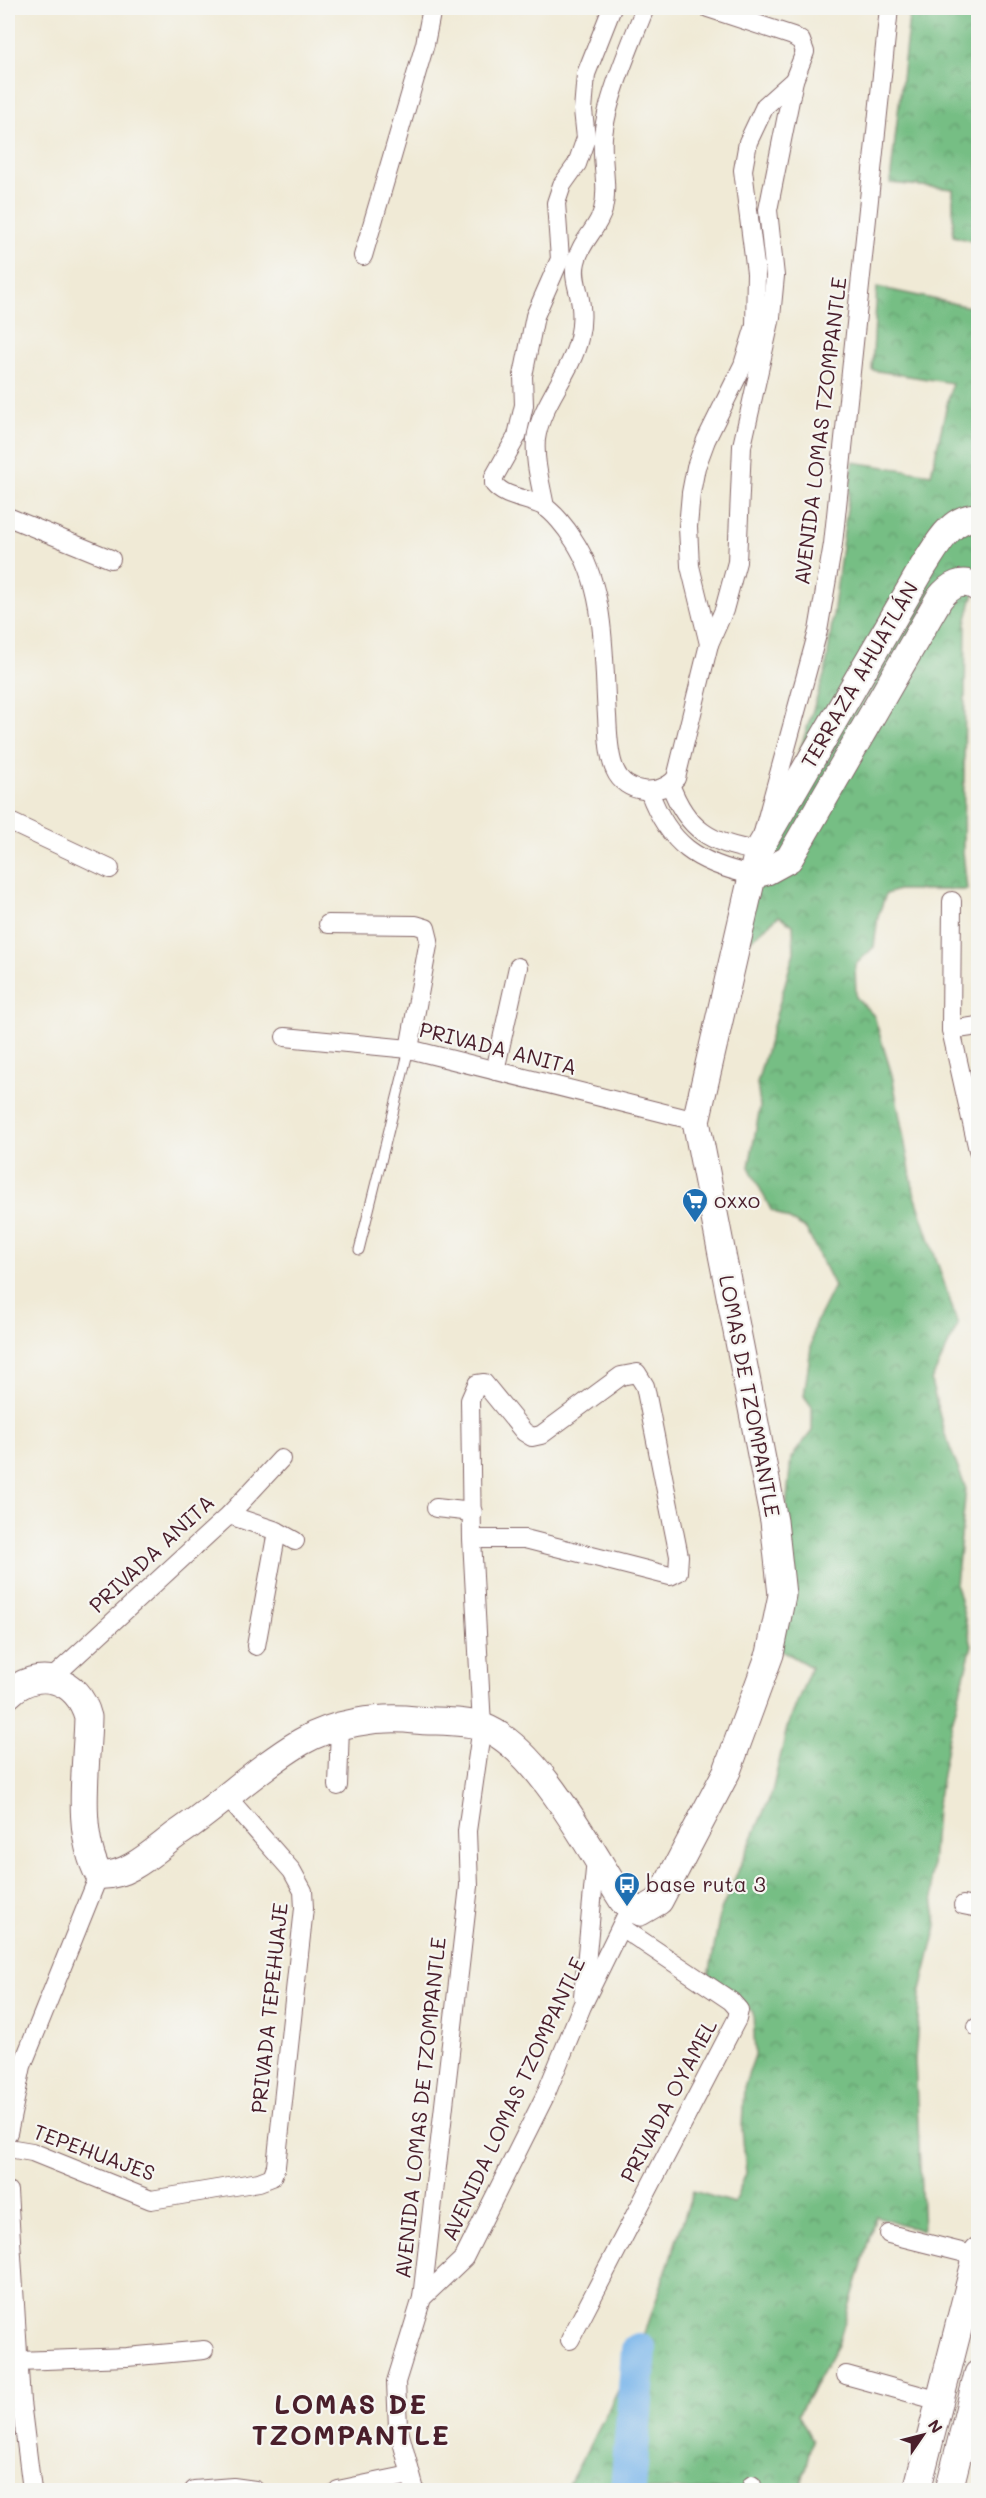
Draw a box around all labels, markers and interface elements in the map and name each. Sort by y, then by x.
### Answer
street label: AVENIDA LOMAS TZOMPANTLE [787,275,852,586]
street label: TERRAZA AHUATLÁN [794,576,923,773]
street label: PRIVADA ANITA [417,1015,580,1080]
supermarket icon: oxxo [680,1186,710,1224]
place label: oxxo [714,1186,760,1213]
street label: LOMAS DE TZOMPANTLE [714,1272,787,1519]
street label: PRIVADA ANITA [83,1488,219,1618]
bus stop icon: base ruta 3 [612,1870,642,1908]
place label: base ruta 3 [646,1870,766,1897]
street label: PRIVADA TEPEHUAJE [244,1901,293,2115]
street label: AVENIDA LOMAS DE TZOMPANTLE [388,1936,451,2280]
street label: AVENIDA LOMAS TZOMPANTLE [435,1952,590,2245]
street label: PRIVADA OYAMEL [613,2014,722,2186]
street label: TEPEHUAJES [30,2117,159,2186]
district label: LOMAS DE TZOMPANTLE [252,2386,450,2452]
north arrow [893,2405,953,2465]
text: N [924,2415,948,2437]

